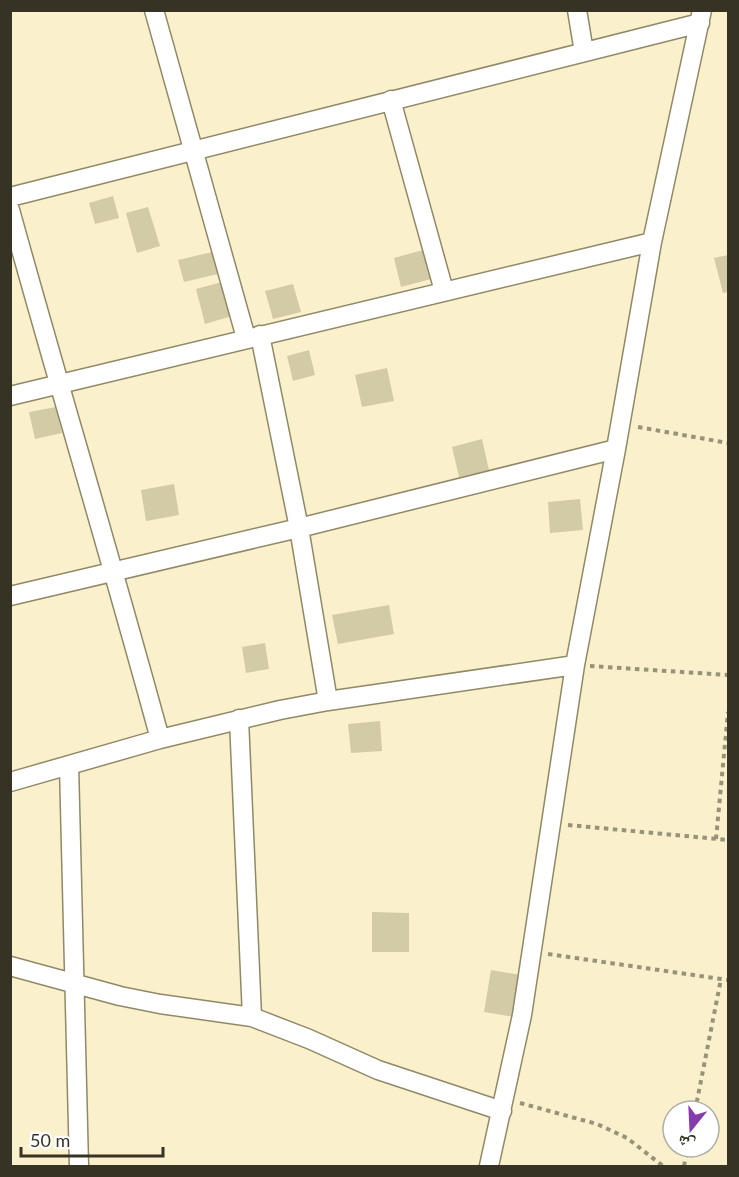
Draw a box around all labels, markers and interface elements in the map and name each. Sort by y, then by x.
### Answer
north arrow [661,1099,721,1159]
scale bar [21,1120,164,1158]
text: 50 m [30,1129,70,1151]
text: ش [675,1131,698,1155]

